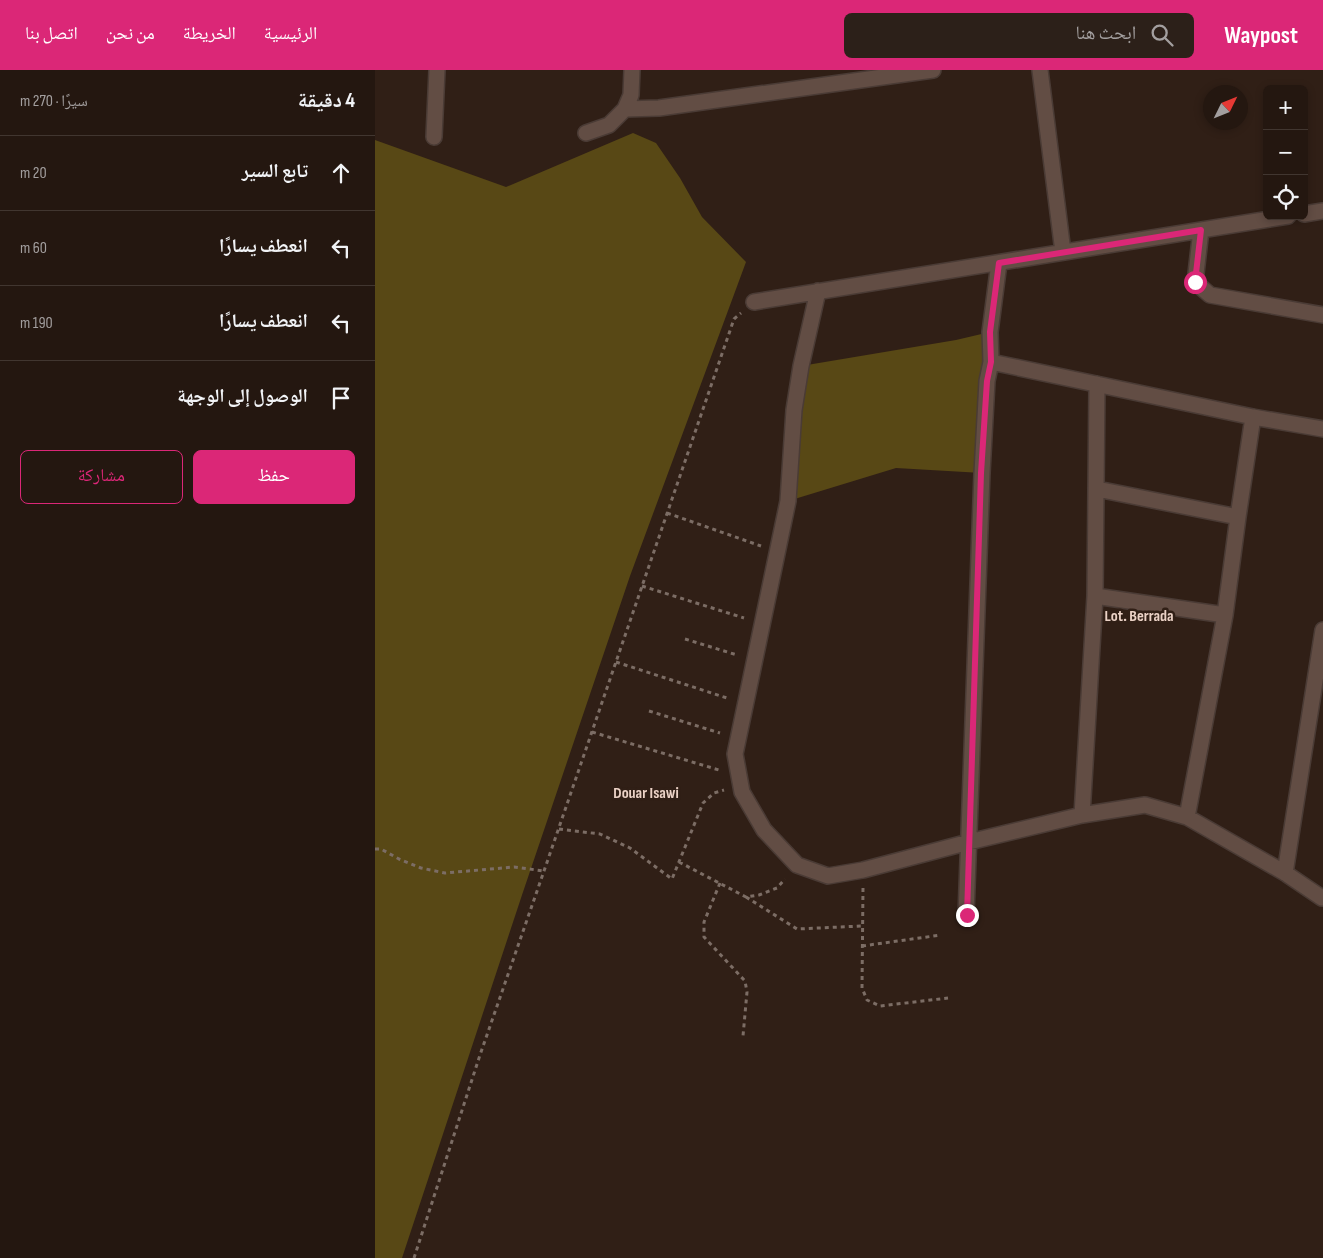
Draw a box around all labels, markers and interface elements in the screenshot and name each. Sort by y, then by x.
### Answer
search box [844,13,1194,58]
icon: search [1148,21,1176,49]
text: Waypost [1224,21,1298,50]
text: ابحث هنا [1075,22,1136,45]
text: اتصل بنا [25,23,78,44]
text: من نحن [106,23,155,44]
text: الخريطة [183,23,236,44]
text: الرئيسية [264,23,317,44]
north arrow [1203,85,1248,130]
map controls [1263,85,1308,220]
button: + [1263,85,1308,130]
text: 4 دقيقة [298,88,355,113]
text: سيرًا · 270 m [20,92,88,111]
button: − [1263,130,1308,175]
icon: ahead [327,159,355,187]
text: تابع السير [242,160,308,183]
text: 20 m [20,164,47,183]
button: locate [1263,175,1308,220]
icon: left [327,234,355,262]
text: انعطف يسارًا [219,235,308,258]
text: 60 m [20,239,47,258]
route start [1184,271,1207,294]
icon: left [327,309,355,337]
text: انعطف يسارًا [219,310,308,333]
text: 190 m [20,314,53,333]
icon: arrive [327,384,355,412]
text: الوصول إلى الوجهة [177,385,308,408]
button: مشاركة [20,450,183,504]
button: حفظ [193,450,355,504]
district label: Lot. Berrada [1105,607,1174,626]
district label: Douar Isawi [613,784,679,803]
route end [956,904,979,927]

